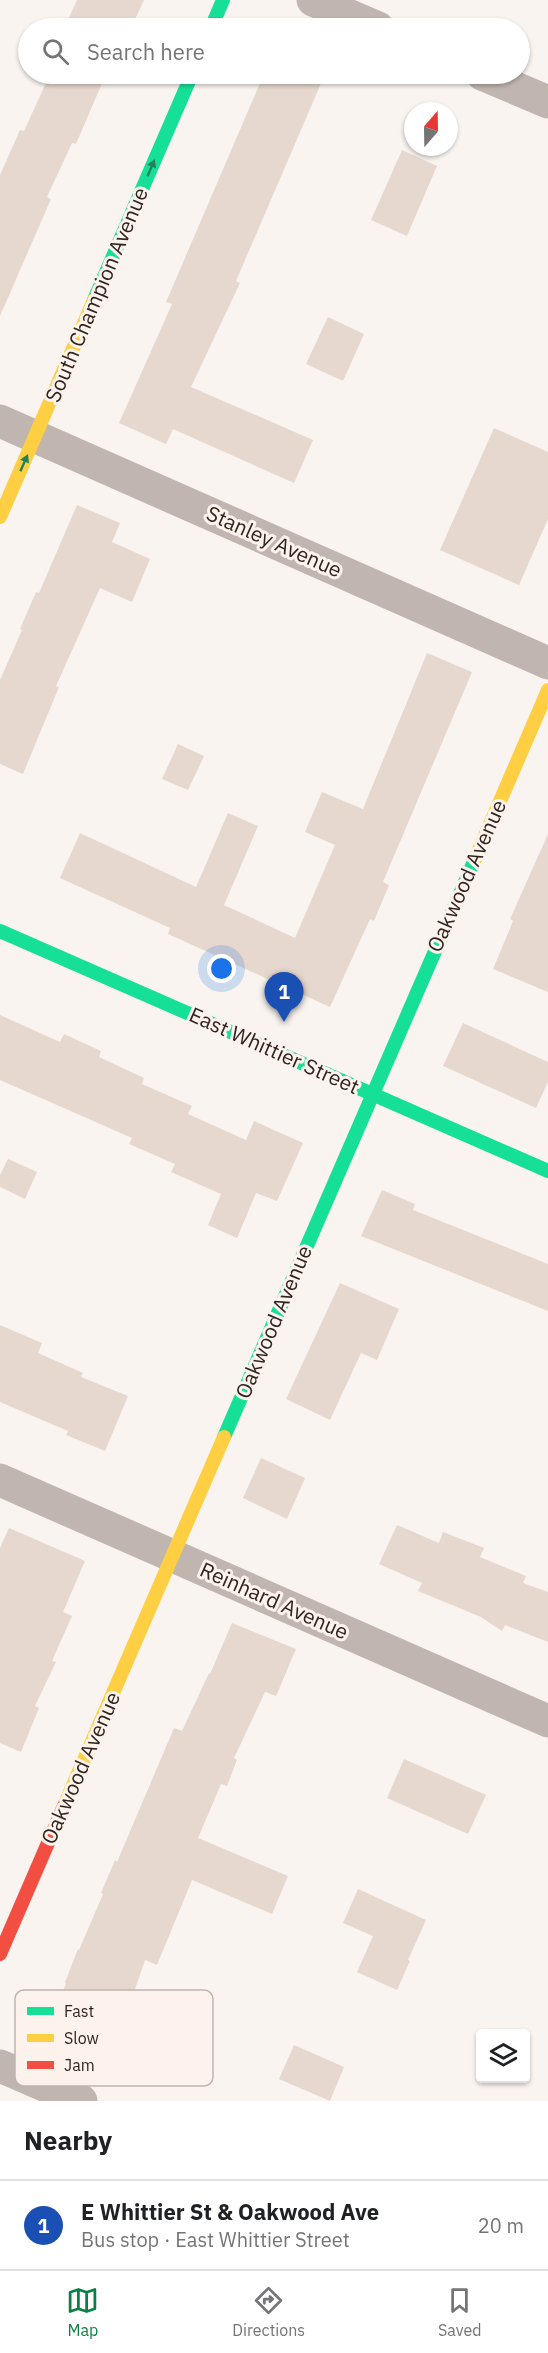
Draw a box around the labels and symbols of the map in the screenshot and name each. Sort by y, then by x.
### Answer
north arrow [404,102,458,156]
one-way arrow [146,159,156,177]
street label: South Champion Avenue [38,183,154,406]
one-way arrow [19,454,29,472]
street label: Stanley Avenue [202,499,347,583]
street label: Oakwood Avenue [420,795,512,956]
your location [207,954,236,983]
pin: 1 [264,972,304,1022]
street label: East Whittier Street [185,1000,364,1100]
street label: Oakwood Avenue [228,1241,318,1403]
street label: Reinhard Avenue [196,1555,353,1645]
street label: Oakwood Avenue [34,1687,126,1848]
legend [15,1990,213,2086]
text: Fast [64,2001,94,2021]
text: Slow [64,2028,99,2048]
text: Jam [64,2055,95,2075]

